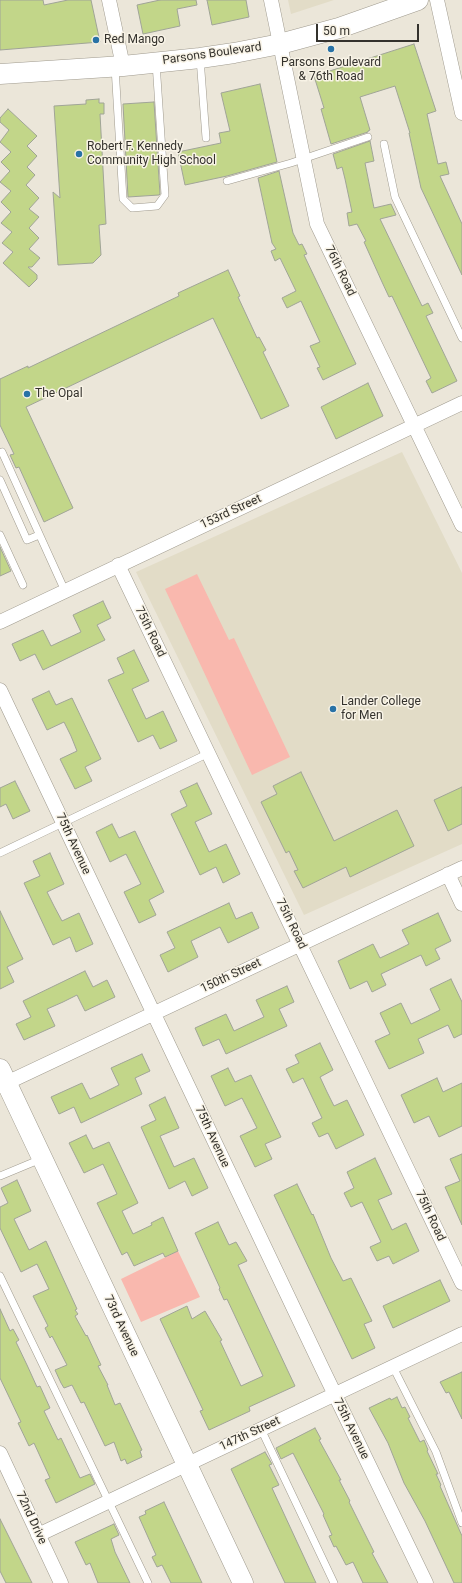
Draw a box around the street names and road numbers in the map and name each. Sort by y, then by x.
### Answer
street label: Parsons Boulevard [161,40,263,68]
street label: 76th Road [322,243,358,299]
street label: 153rd Street [198,492,264,532]
street label: 75th Road [132,604,168,660]
street label: 75th Avenue [52,811,94,877]
street label: 75th Road [273,896,309,952]
street label: 150th Street [198,956,264,996]
street label: 75th Avenue [191,1104,233,1170]
street label: 75th Road [412,1188,448,1244]
street label: 73rd Avenue [100,1293,142,1359]
street label: 75th Avenue [330,1396,372,1462]
street label: 147th Street [217,1414,283,1454]
street label: 72nd Drive [12,1489,50,1547]

